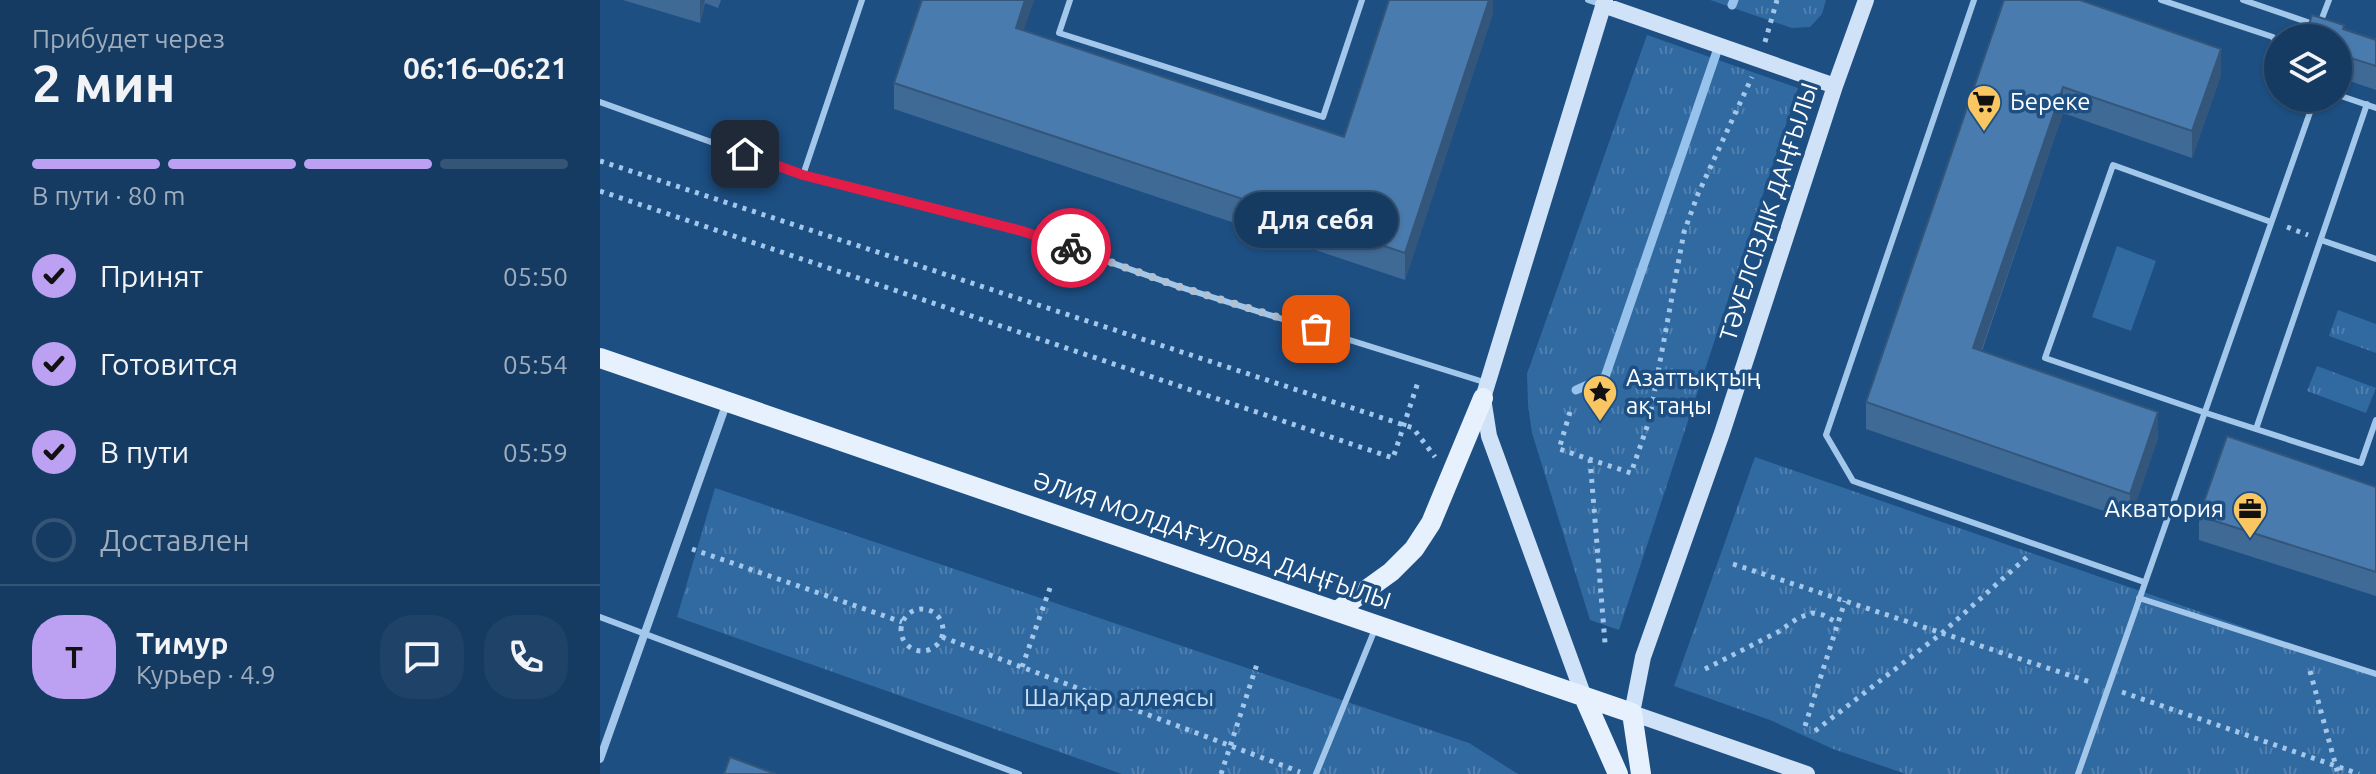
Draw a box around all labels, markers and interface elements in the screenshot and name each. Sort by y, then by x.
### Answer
text: Прибудет через [32,24,225,53]
map controls [2264,24,2352,112]
button: layers [2264,24,2352,112]
text: 06:16–06:21 [403,51,568,85]
text: 2 мин [32,54,175,112]
street label: ТӘУЕЛСІЗДІК ДАҢҒЫЛЫ [1714,79,1823,344]
supermarket icon: Береке [1965,83,2003,133]
place label: Береке [2010,88,2091,115]
pin [711,120,779,188]
icon: home [723,132,767,176]
text: В пути · 80 m [32,181,185,210]
callout: Для себя [1234,193,1398,249]
text: Для себя [1258,205,1374,234]
courier [1031,208,1111,288]
icon: bike [1049,226,1093,270]
icon: check [32,254,76,298]
text: Принят [100,259,203,293]
text: 05:50 [503,262,568,291]
pin [1282,295,1350,363]
icon: bag [1294,307,1338,351]
icon: check [32,342,76,386]
text: Готовится [100,347,238,381]
text: 05:54 [503,350,568,379]
place label: Азаттықтың ақ таңы [1626,364,1761,419]
place icon: Азаттықтың ақ таңы [1581,373,1619,423]
icon: check [32,430,76,474]
text: В пути [100,435,189,469]
text: 05:59 [503,438,568,467]
street label: ӘЛИЯ МОЛДАҒҰЛОВА ДАҢҒЫЛЫ [1030,466,1395,615]
office icon: Акватория [2231,490,2269,540]
place label: Акватория [2105,495,2224,522]
text: Доставлен [100,523,250,557]
button: chat [380,615,464,699]
button: phone [484,615,568,699]
text: Тимур [136,626,228,660]
text: Т [65,640,83,674]
text: Курьер · 4.9 [136,660,276,689]
park label: Шалқар аллеясы [1024,684,1214,711]

